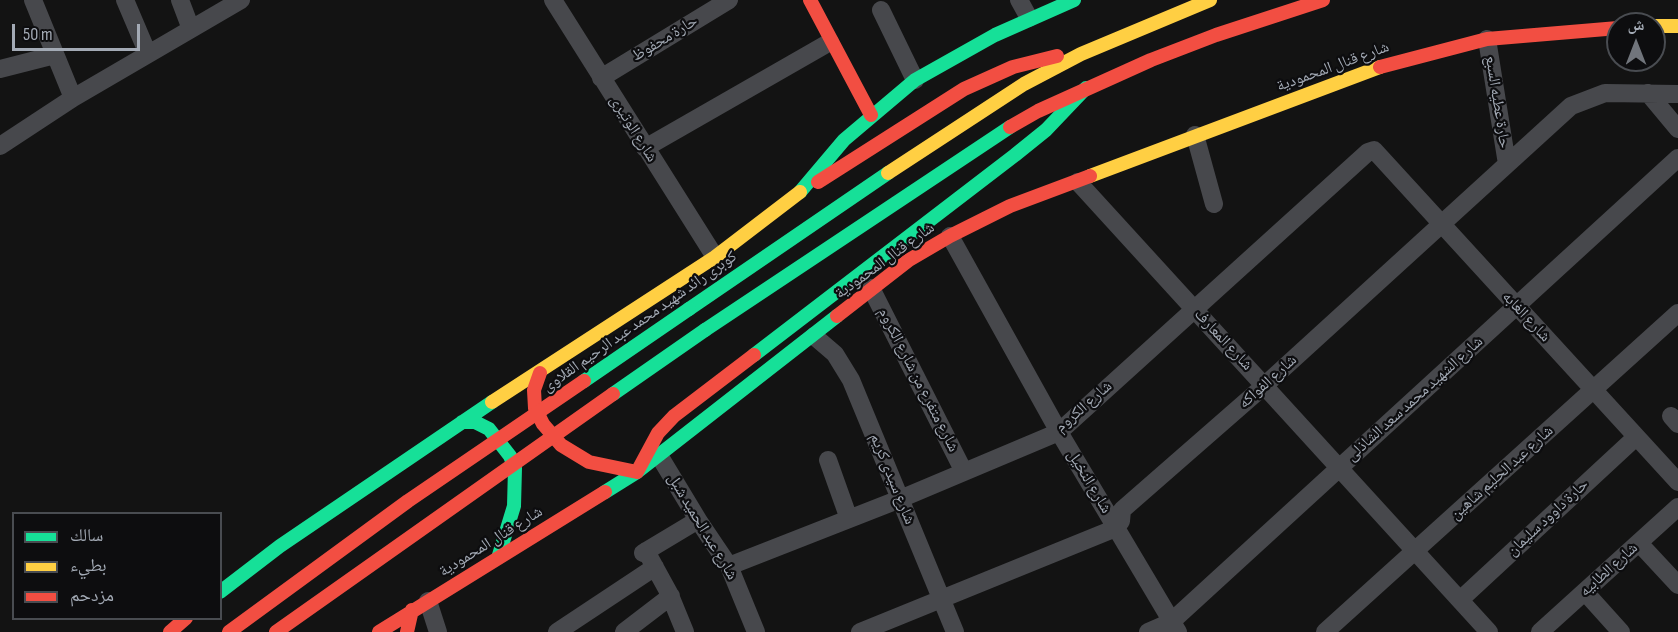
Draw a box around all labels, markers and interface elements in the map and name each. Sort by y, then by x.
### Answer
scale bar [15,12,142,50]
street label: حارة محفوظ [629,12,701,66]
north arrow [1606,12,1666,72]
text: ش [1628,16,1644,35]
text: 50 m [23,24,53,45]
street label: شارع قنال المحمودية [1274,38,1392,96]
street label: حارة عطيه السبع [1480,54,1514,150]
street label: شارع الوتيرى [605,92,661,166]
street label: شارع قنال المحمودية [831,218,939,304]
street label: كوبرى رائد شهيد محمد عبد الرحيم القلاوى [539,247,741,397]
street label: شارع الغابه [1498,288,1554,346]
street label: شارع متفرع من شارع الكروم [873,305,963,455]
street label: شارع المعارف [1190,305,1256,375]
street label: شارع الشهيد محمد سعد الشاذلى [1343,332,1487,466]
street label: شارع الفواكه [1235,351,1301,413]
street label: شارع الكروم [1052,377,1116,437]
street label: شارع عبد الحليم شاهين [1446,422,1558,524]
street label: شارع سيدى كريم [865,431,919,527]
street label: شارع النخيل [1063,447,1115,517]
street label: شارع عبد الحميد شبل [663,470,741,584]
street label: حارة داوود سليمان [1503,475,1593,561]
street label: شارع قنال المحمودية [436,502,546,582]
legend [12,512,222,620]
text: سالك [70,525,103,546]
street label: شارع الطابيه [1576,539,1642,601]
text: بطيء [70,555,107,576]
text: مزدحم [70,585,114,606]

